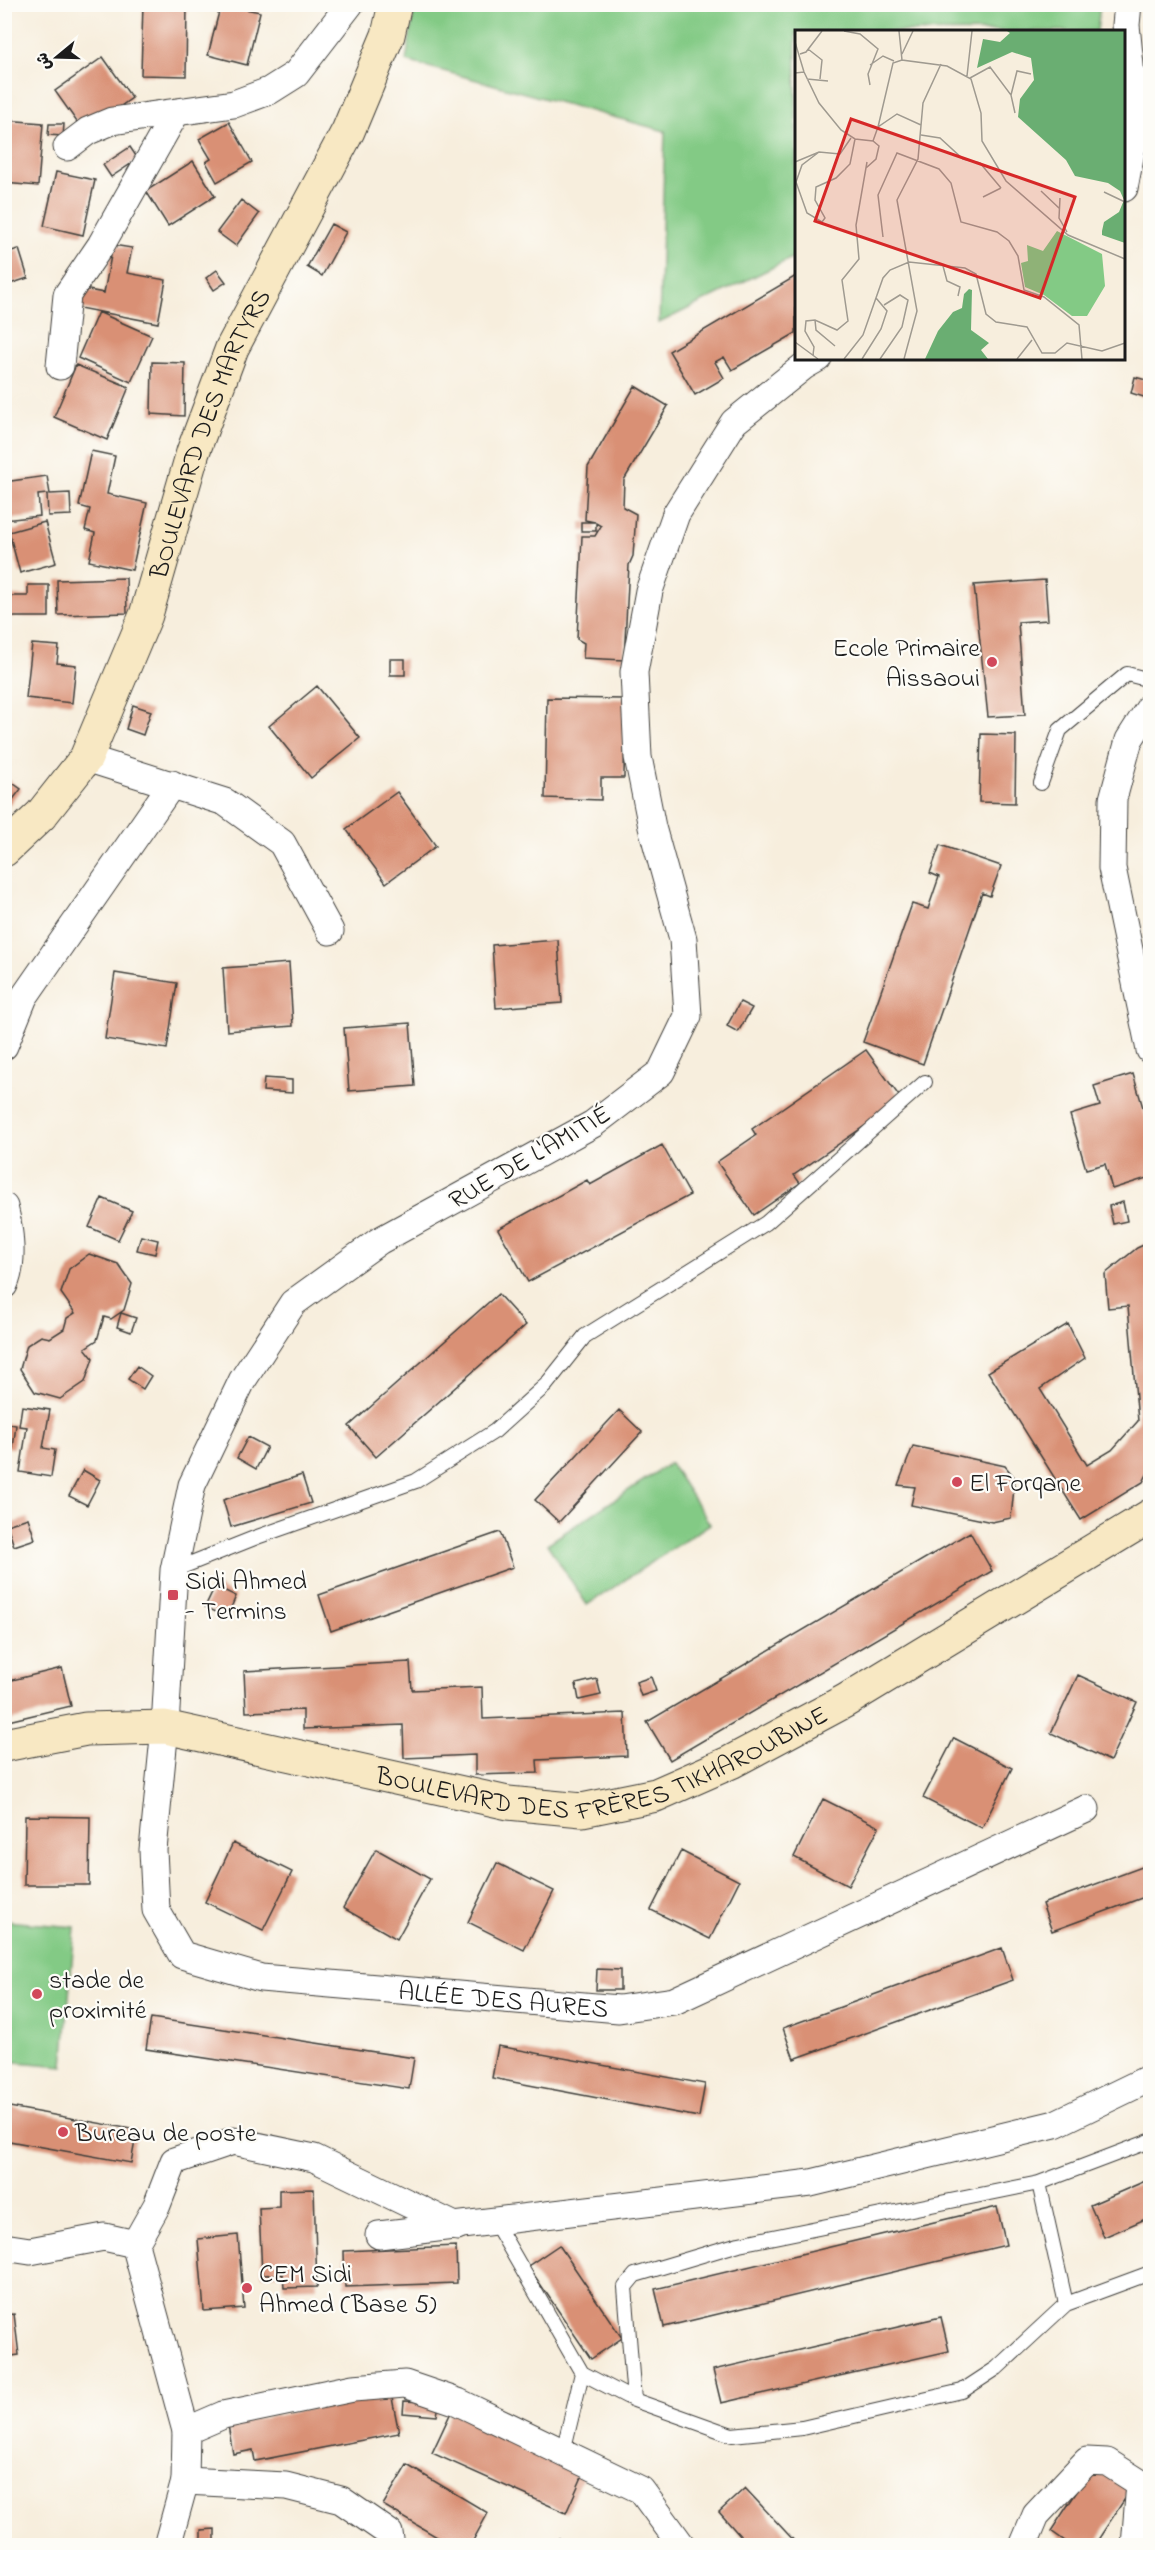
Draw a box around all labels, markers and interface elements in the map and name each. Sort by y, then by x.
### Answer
north arrow [27,27,87,87]
inset map [795,30,1125,360]
text: ش [30,49,59,73]
street label: BOULEVARD DES MARTYRS [141,283,282,585]
place label: Ecole Primaire Aissaoui [833,631,980,699]
marker: Ecole Primaire Aissaoui [985,655,999,669]
street label: RUE DE L'AMITIÉ [442,1097,619,1220]
place label: El Forqane [969,1466,1081,1504]
marker: El Forqane [950,1475,964,1489]
place label: Sidi Ahmed - Termins [185,1564,307,1632]
marker: Sidi Ahmed - Termins [166,1588,180,1602]
street label: BOULEVARD DES FRÈRES TIKHAROUBINE [371,1697,836,1833]
place label: stade de proximité [49,1963,147,2031]
street label: ALLÉE DES AURES [397,1974,610,2030]
marker: stade de proximité [30,1987,44,2001]
place label: Bureau de poste [74,2116,257,2154]
marker: Bureau de poste [56,2125,70,2139]
place label: CEM Sidi Ahmed (Base 5) [259,2257,437,2325]
marker: CEM Sidi Ahmed (Base 5) [240,2281,254,2295]

